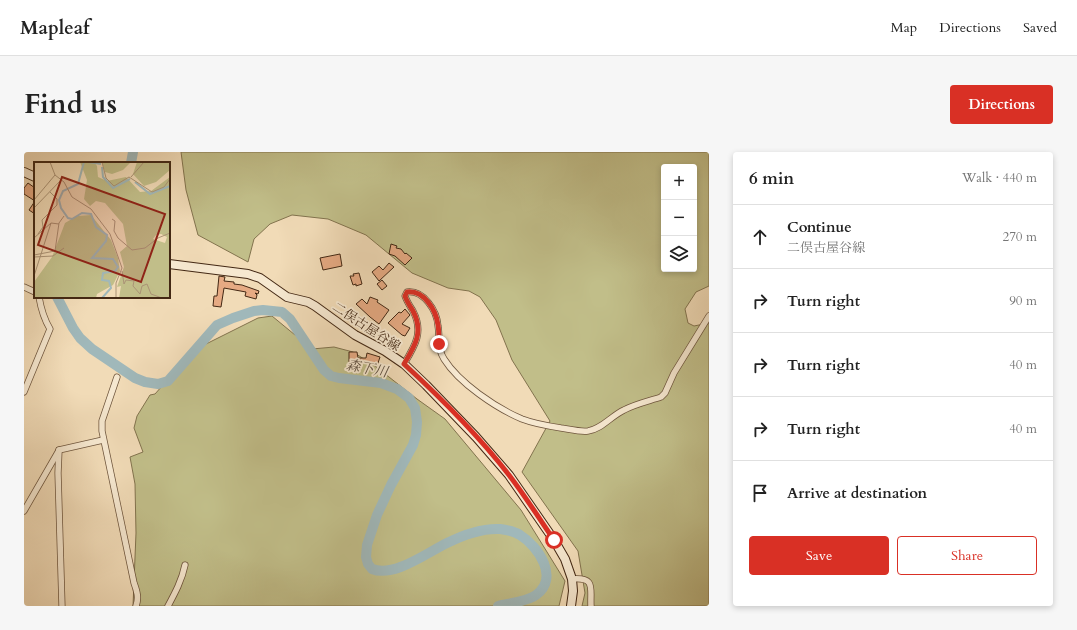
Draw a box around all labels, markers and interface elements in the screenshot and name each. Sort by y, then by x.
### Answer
text: Mapleaf [20,15,90,41]
text: Map [891,18,917,37]
text: Directions [939,18,1001,37]
text: Saved [1023,18,1057,37]
text: Find us [24,85,117,123]
button: Directions [950,85,1053,124]
inset map [34,162,170,298]
map controls [661,164,697,272]
button: + [661,164,697,200]
text: 6 min [749,167,794,190]
text: Walk · 440 m [962,169,1037,187]
button: − [661,200,697,236]
text: Continue [787,217,852,237]
icon: ahead [749,226,771,248]
text: 270 m [1003,228,1037,246]
button: layers [661,236,697,272]
text: 二俣古屋谷線 [787,239,865,257]
icon: right [749,290,771,312]
text: Turn right [787,291,860,311]
text: 90 m [1009,292,1037,310]
street label: 二俣古屋谷線 [329,298,404,356]
route end [430,335,448,353]
icon: right [749,354,771,376]
water label: 森下川 [344,355,391,382]
text: Turn right [787,355,860,375]
text: 40 m [1009,356,1037,374]
icon: right [749,418,771,440]
text: Turn right [787,419,860,439]
text: 40 m [1009,420,1037,438]
icon: arrive [749,482,771,504]
text: Arrive at destination [787,483,927,503]
route start [545,531,563,549]
button: Save [749,536,889,575]
button: Share [897,536,1037,575]

